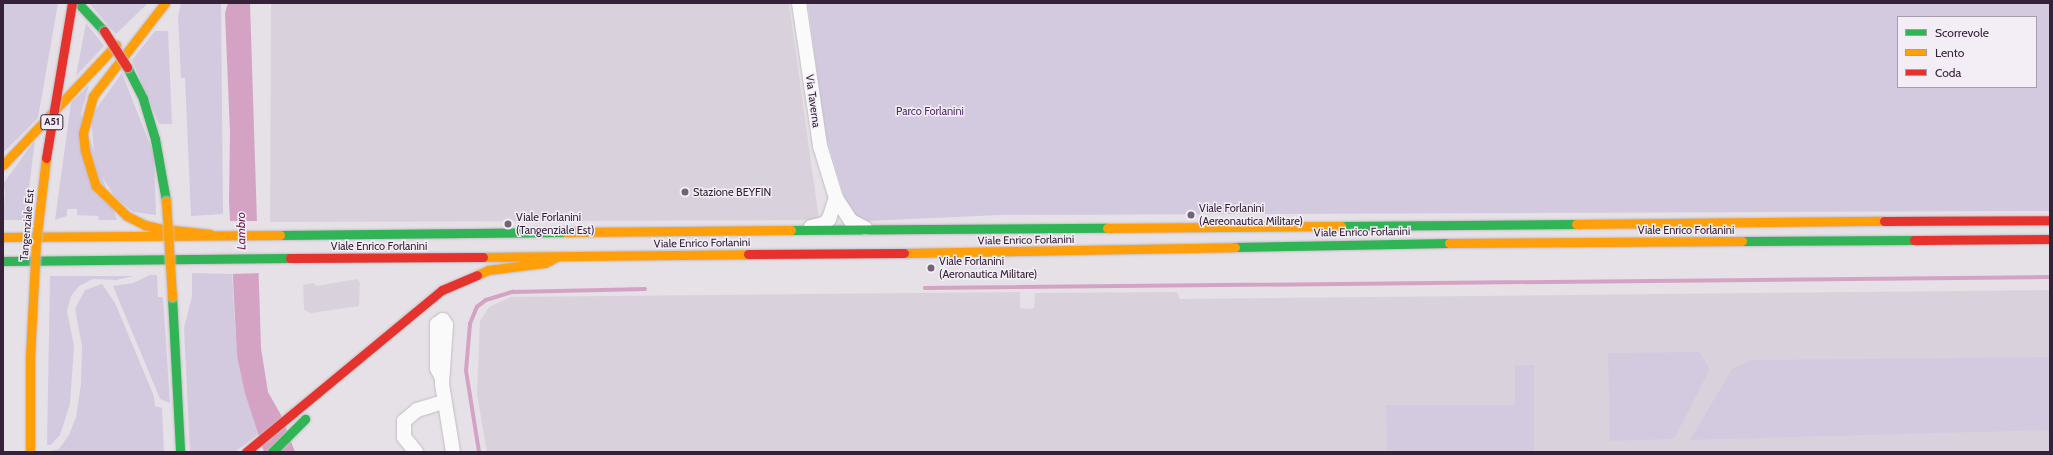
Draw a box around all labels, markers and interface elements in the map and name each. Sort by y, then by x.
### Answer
legend [1897,16,2037,88]
text: Scorrevole [1935,25,1989,40]
text: Lento [1935,45,1964,60]
text: Coda [1935,65,1961,80]
street label: Via Taverna [803,74,823,128]
park label: Parco Forlanini [896,104,964,118]
road number: A51 [40,114,64,130]
place label: Stazione BEYFIN [693,185,771,199]
marker: Stazione BEYFIN [680,187,690,197]
street label: Tangenziale Est [17,189,37,261]
place label: Viale Forlanini (Aereonautica Militare) [1199,202,1303,228]
marker: Viale Forlanini (Aereonautica Militare) [1186,210,1196,220]
place label: Viale Forlanini (Tangenziale Est) [516,211,595,237]
water label: Lambro [233,212,249,250]
marker: Viale Forlanini (Tangenziale Est) [503,219,513,229]
street label: Viale Enrico Forlanini [1638,223,1734,237]
street label: Viale Enrico Forlanini [1314,225,1410,239]
street label: Viale Enrico Forlanini [978,233,1074,247]
street label: Viale Enrico Forlanini [654,236,750,250]
street label: Viale Enrico Forlanini [331,239,427,253]
place label: Viale Forlanini (Aeronautica Militare) [939,255,1037,281]
marker: Viale Forlanini (Aeronautica Militare) [926,263,936,273]

